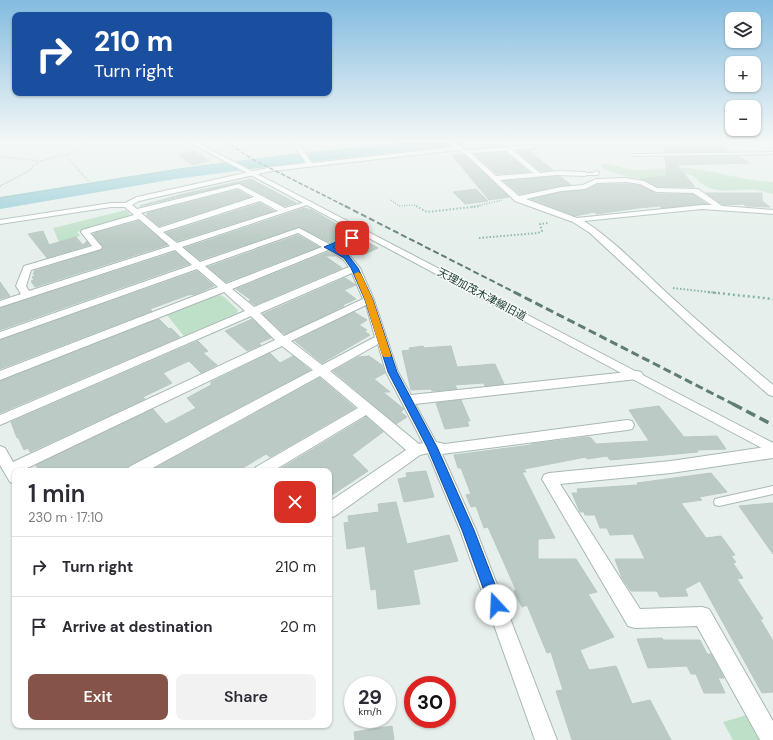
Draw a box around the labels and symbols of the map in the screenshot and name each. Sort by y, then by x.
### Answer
pin [335,221,369,255]
street label: 天理加茂木津線旧道 [435,265,529,323]
position arrow [475,584,517,626]
speed limit sign: 30 [404,676,456,728]

